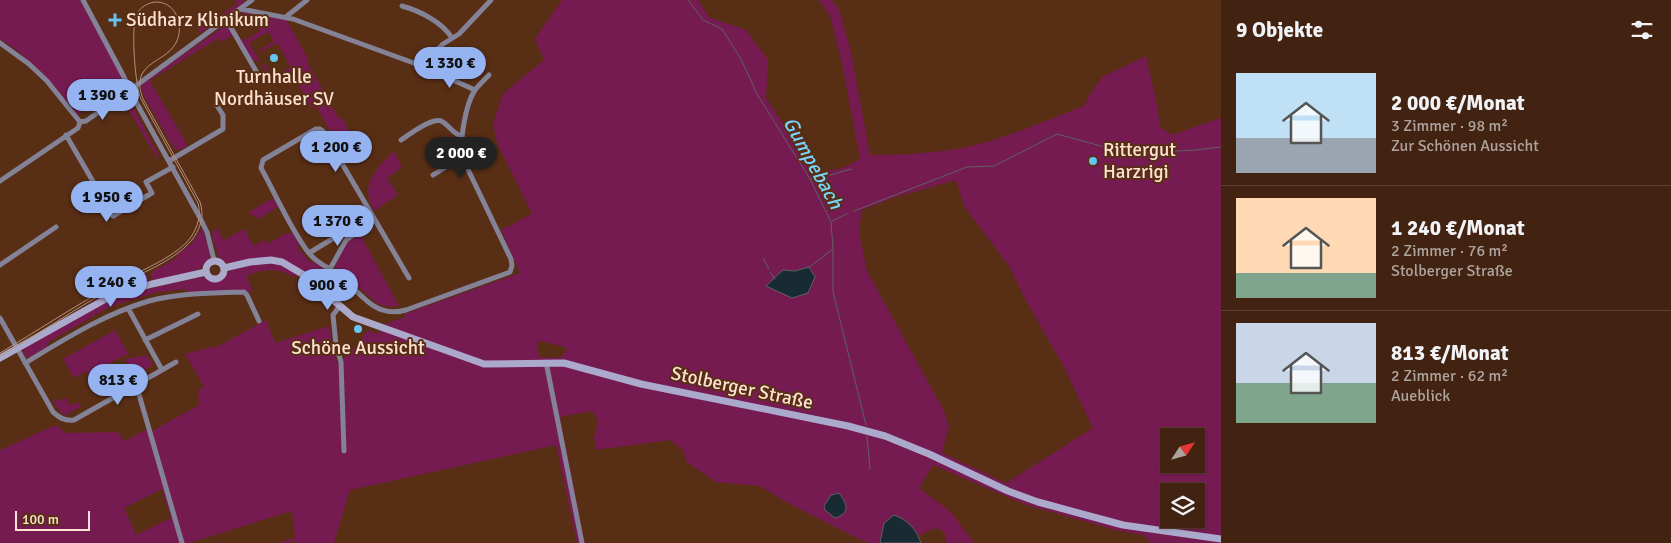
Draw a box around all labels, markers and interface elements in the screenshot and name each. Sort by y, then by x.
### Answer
place label: Südharz Klinikum [126,8,269,32]
marker: Südharz Klinikum [108,13,122,27]
icon: filters [1628,16,1656,44]
text: 9 Objekte [1236,17,1323,43]
pin: 1 330 € [404,46,496,89]
marker: Turnhalle Nordhäuser SV [268,52,280,64]
text: 1 330 € [425,53,475,73]
place label: Turnhalle Nordhäuser SV [214,65,334,111]
pin: 1 390 € [57,78,149,121]
text: 1 390 € [78,85,128,105]
text: 2 000 €/Monat [1391,90,1525,116]
icon: home [1276,93,1336,153]
water label: Gumpebach [778,113,849,214]
text: 3 Zimmer · 98 m² [1391,116,1508,136]
pin: 1 200 € [290,130,382,173]
pin: 2 000 € [415,136,507,179]
text: Zur Schönen Aussicht [1391,136,1539,156]
text: 1 200 € [311,137,361,157]
place label: Rittergut Harzrigi [1103,138,1176,184]
text: 2 000 € [436,143,486,163]
marker: Rittergut Harzrigi [1087,155,1099,167]
pin: 1 950 € [61,180,153,223]
text: 1 950 € [82,187,132,207]
pin: 1 370 € [292,204,384,247]
text: 1 370 € [313,211,363,231]
text: 1 240 €/Monat [1391,215,1525,241]
icon: home [1276,218,1336,278]
text: 2 Zimmer · 76 m² [1391,241,1508,261]
text: Stolberger Straße [1391,261,1513,281]
pin: 1 240 € [65,266,157,308]
pin: 900 € [293,268,363,311]
text: 1 240 € [86,272,136,292]
text: 900 € [309,275,347,295]
marker: Schöne Aussicht [352,323,364,335]
place label: Schöne Aussicht [291,336,425,360]
text: 813 €/Monat [1391,340,1509,366]
icon: home [1276,343,1336,403]
street label: Stolberger Straße [669,361,815,415]
pin: 813 € [83,364,153,406]
text: 2 Zimmer · 62 m² [1391,366,1508,386]
text: 813 € [99,370,137,390]
text: Aueblick [1391,386,1450,406]
north arrow [1160,428,1205,472]
map controls [1160,428,1205,528]
button: layers [1160,483,1205,528]
scale bar [15,508,90,531]
text: 100 m [22,511,59,528]

